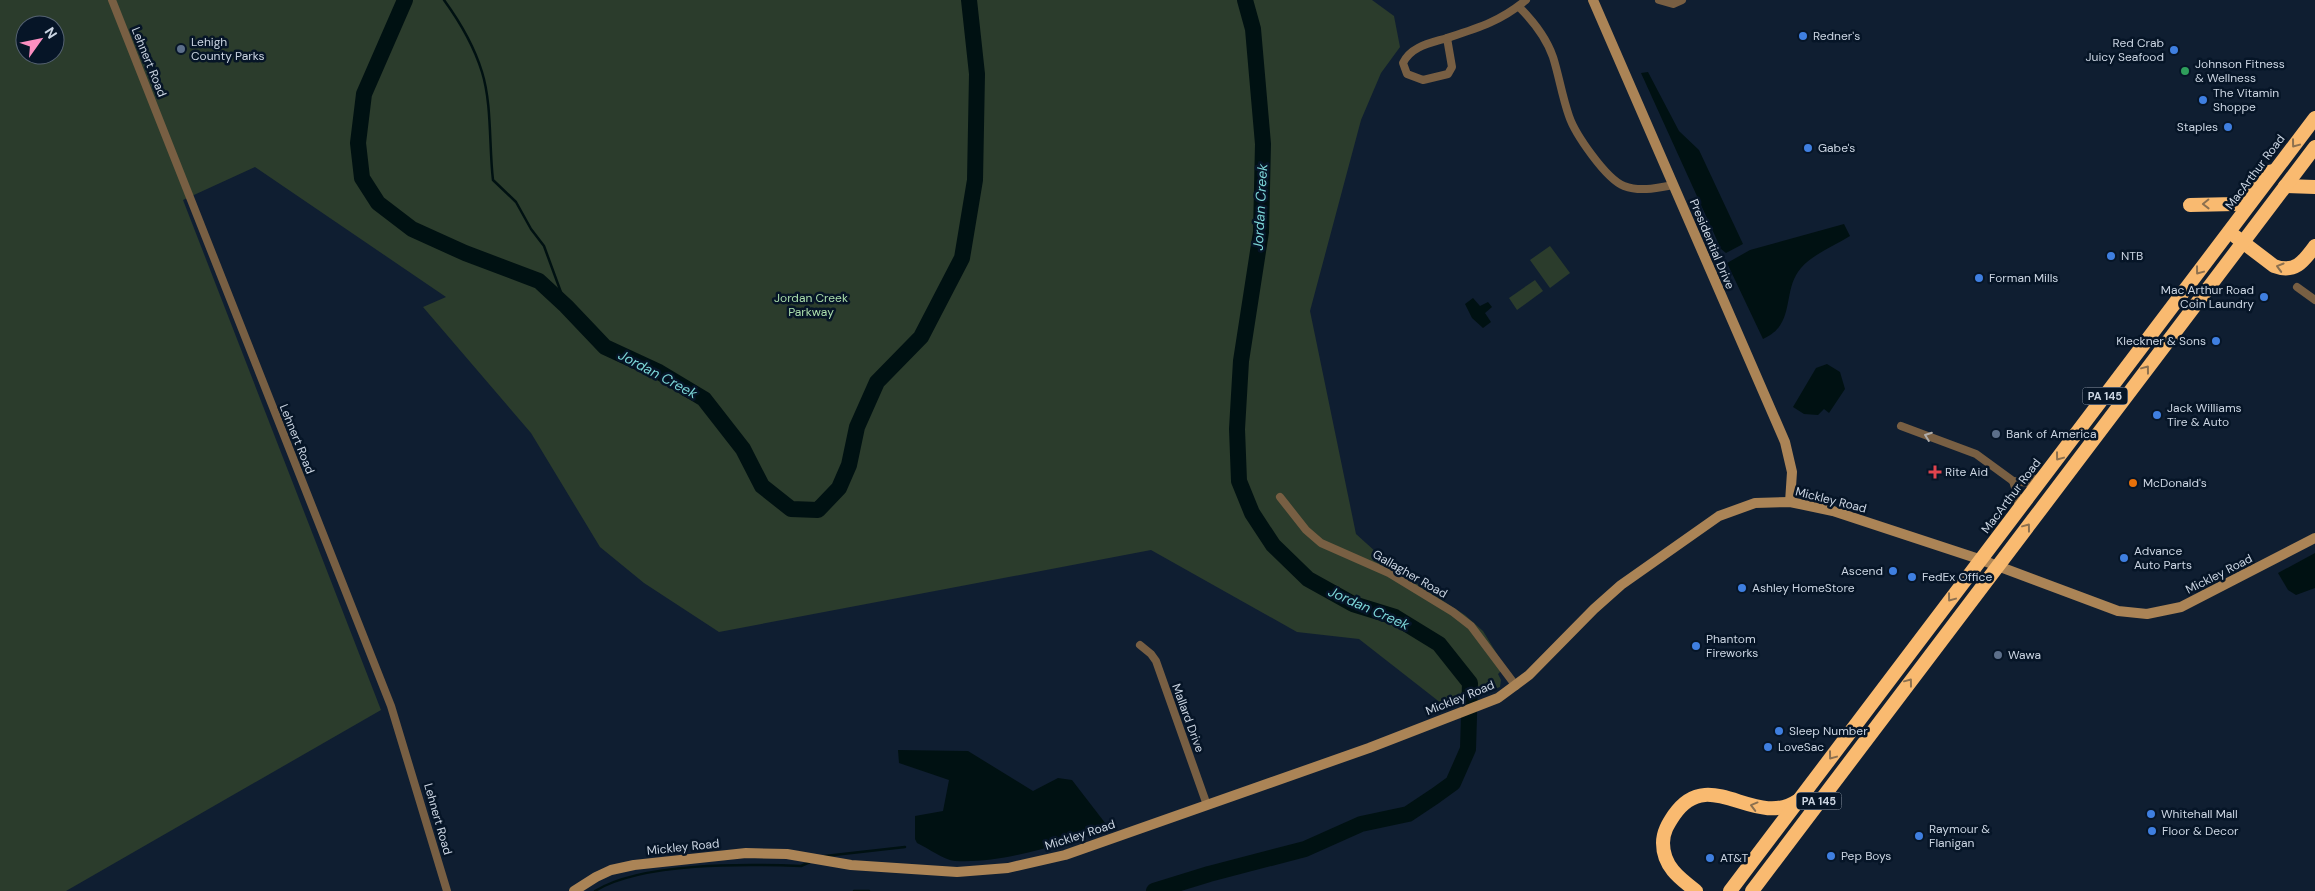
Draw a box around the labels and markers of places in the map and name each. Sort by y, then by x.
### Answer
place label: Redner's [1813,28,1860,44]
marker: Redner's [1797,30,1809,42]
place label: Lehigh County Parks [191,34,264,64]
place label: Red Crab Juicy Seafood [2086,35,2164,65]
marker: Lehigh County Parks [175,43,187,55]
marker: Red Crab Juicy Seafood [2168,44,2180,56]
place label: Johnson Fitness & Wellness [2195,56,2285,86]
marker: Johnson Fitness & Wellness [2179,65,2191,77]
place label: The Vitamin Shoppe [2213,85,2279,115]
marker: The Vitamin Shoppe [2197,94,2209,106]
place label: Staples [2177,119,2218,135]
marker: Staples [2222,121,2234,133]
place label: Gabe's [1818,140,1855,156]
marker: Gabe's [1802,142,1814,154]
place label: NTB [2121,248,2143,264]
marker: NTB [2105,250,2117,262]
place label: Forman Mills [1989,270,2058,286]
marker: Forman Mills [1973,272,1985,284]
place label: Mac Arthur Road Coin Laundry [2161,282,2254,312]
marker: Mac Arthur Road Coin Laundry [2258,291,2270,303]
place label: Kleckner & Sons [2116,333,2206,349]
marker: Kleckner & Sons [2210,335,2222,347]
place label: Jack Williams Tire & Auto [2167,400,2242,430]
marker: Jack Williams Tire & Auto [2151,409,2163,421]
place label: Bank of America [2006,426,2096,442]
marker: Bank of America [1990,428,2002,440]
place label: Rite Aid [1945,464,1988,480]
marker: Rite Aid [1929,466,1941,478]
place label: McDonald's [2143,475,2207,491]
marker: McDonald's [2127,477,2139,489]
place label: Advance Auto Parts [2134,543,2192,573]
marker: Advance Auto Parts [2118,552,2130,564]
place label: Ascend [1841,563,1883,579]
marker: Ascend [1887,565,1899,577]
place label: FedEx Office [1922,569,1992,585]
marker: FedEx Office [1906,571,1918,583]
place label: Ashley HomeStore [1752,580,1855,596]
marker: Ashley HomeStore [1736,582,1748,594]
place label: Phantom Fireworks [1706,631,1758,661]
marker: Phantom Fireworks [1690,640,1702,652]
place label: Wawa [2008,647,2041,663]
marker: Wawa [1992,649,2004,661]
place label: Sleep Number [1789,723,1868,739]
marker: Sleep Number [1773,725,1785,737]
place label: LoveSac [1778,739,1824,755]
marker: LoveSac [1762,741,1774,753]
place label: Whitehall Mall [2161,806,2238,822]
marker: Whitehall Mall [2145,808,2157,820]
place label: Raymour & Flanigan [1929,821,1990,851]
place label: Floor & Decor [2162,823,2239,839]
marker: Floor & Decor [2146,825,2158,837]
marker: Raymour & Flanigan [1913,830,1925,842]
place label: Pep Boys [1841,848,1891,864]
place label: AT&T [1720,850,1748,866]
marker: Pep Boys [1825,850,1837,862]
marker: AT&T [1704,852,1716,864]

